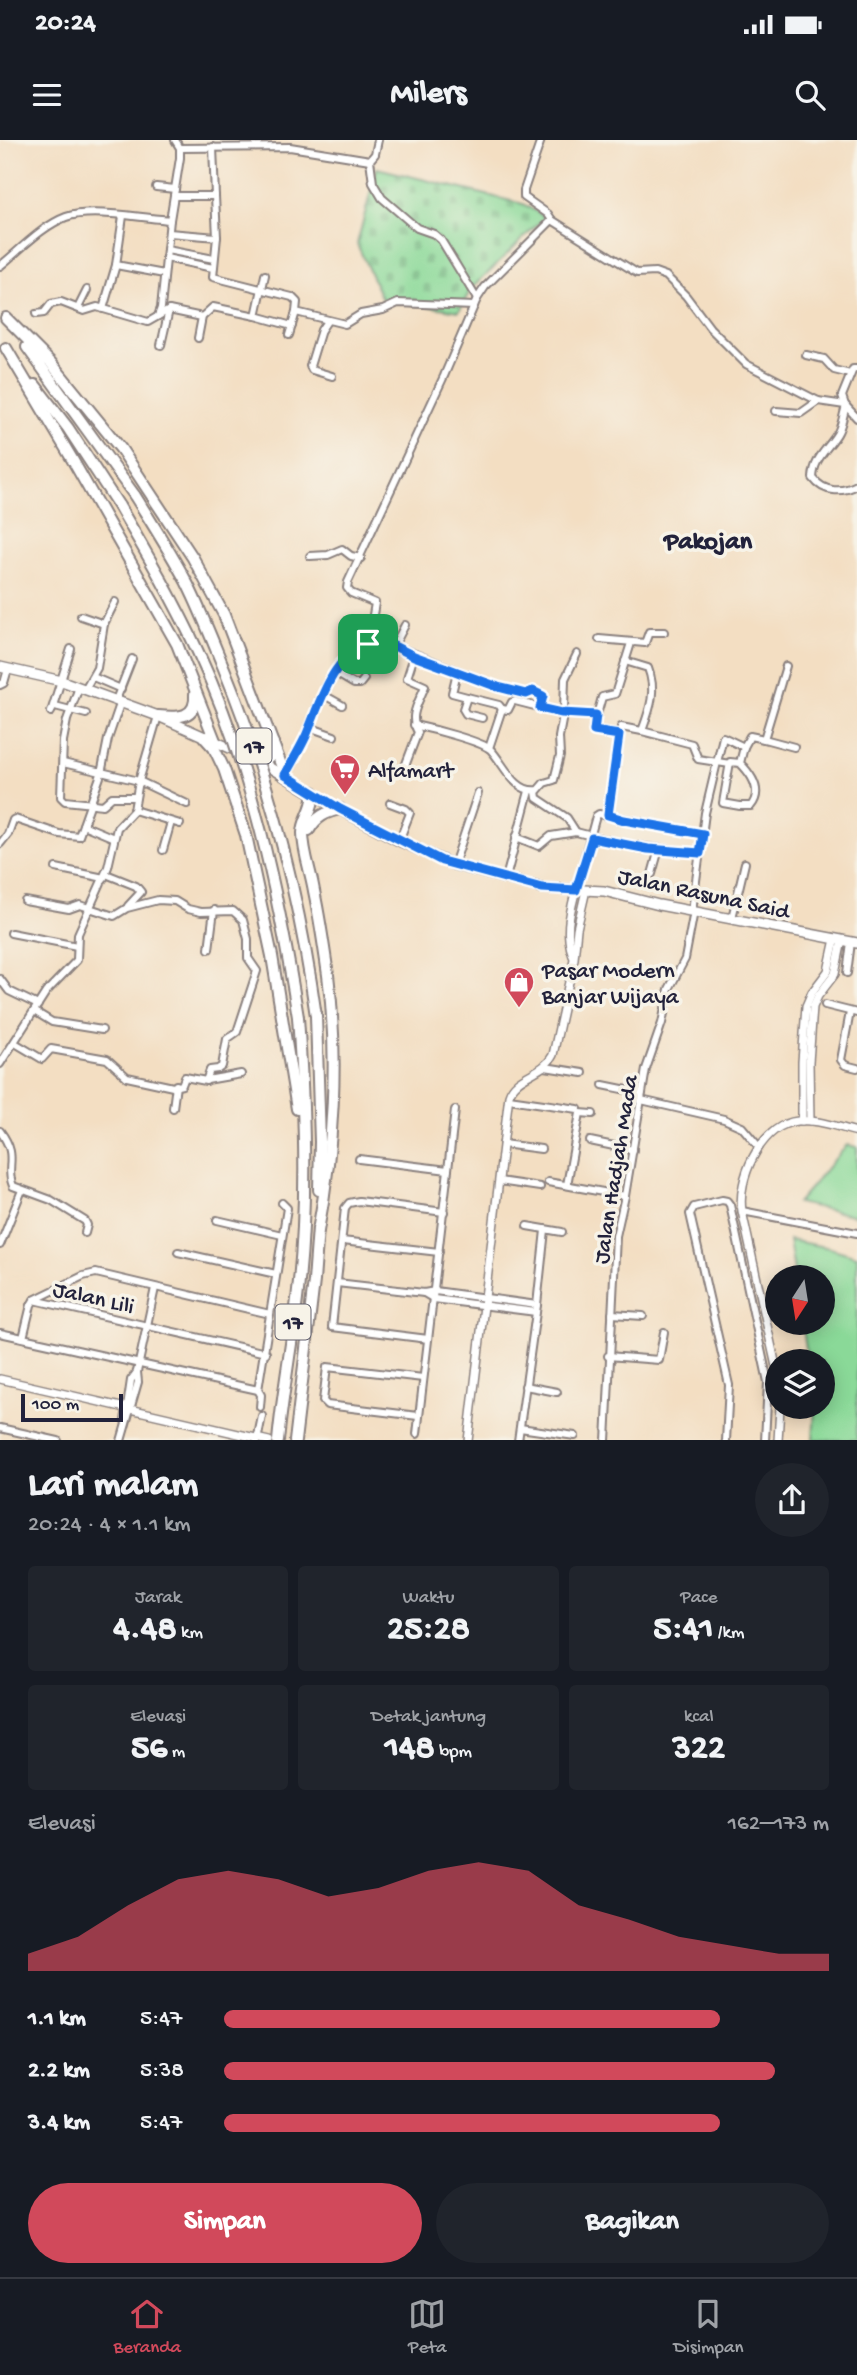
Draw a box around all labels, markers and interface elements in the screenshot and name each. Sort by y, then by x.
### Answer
text: 20:24 [35,9,96,40]
icon: menu [28,76,66,114]
text: Milers [391,76,466,114]
icon: search [791,76,829,114]
district label: Pakojan [662,528,753,559]
pin [338,614,398,674]
icon: arrive [349,625,387,663]
road number: 17 [236,728,272,764]
supermarket icon: Alfamart [328,752,362,796]
place label: Alfamart [368,759,455,786]
street label: Jalan Rasuna Said [615,864,793,927]
place label: Pasar Modern Banjar Wijaya [541,959,680,1012]
shop icon: Pasar Modern Banjar Wijaya [502,965,536,1009]
street label: Jalan Hadjah Mada [589,1072,646,1266]
north arrow [765,1265,835,1335]
map controls [765,1265,835,1419]
street label: Jalan Lili [50,1277,137,1322]
road number: 17 [276,1304,310,1340]
button: layers [765,1349,835,1419]
scale bar [21,1392,122,1423]
text: 100 m [32,1394,79,1417]
button: share [755,1463,829,1537]
text: Lari malam [28,1464,198,1508]
text: 20:24 · 4 × 1.1 km [28,1512,191,1539]
text: Jarak [135,1587,181,1610]
text: Waktu [403,1587,454,1610]
text: Pace [680,1587,717,1610]
text: 4.48 [113,1610,177,1651]
text: 25:28 [387,1610,470,1651]
text: 5:41 [653,1610,713,1651]
text: km [177,1622,203,1645]
text: /km [713,1622,744,1645]
text: Elevasi [130,1706,186,1729]
text: Detak jantung [371,1706,486,1729]
text: kcal [684,1706,714,1729]
text: 56 [131,1729,167,1770]
text: 148 [385,1729,435,1770]
text: 322 [673,1729,725,1770]
text: m [167,1741,185,1764]
text: bpm [435,1741,472,1764]
text: Elevasi [28,1811,96,1838]
text: 162–173 m [728,1811,829,1838]
text: 1.1 km [28,2006,86,2033]
text: 5:47 [140,2006,182,2033]
text: 2.2 km [28,2058,90,2085]
text: 5:38 [140,2058,184,2085]
text: 3.4 km [28,2110,90,2137]
text: 5:47 [140,2110,182,2137]
button: Simpan [28,2183,422,2263]
button: Bagikan [436,2183,829,2263]
tab: Beranda [113,2295,181,2360]
tab: Peta [408,2295,447,2360]
tab: Disimpan [673,2295,744,2360]

